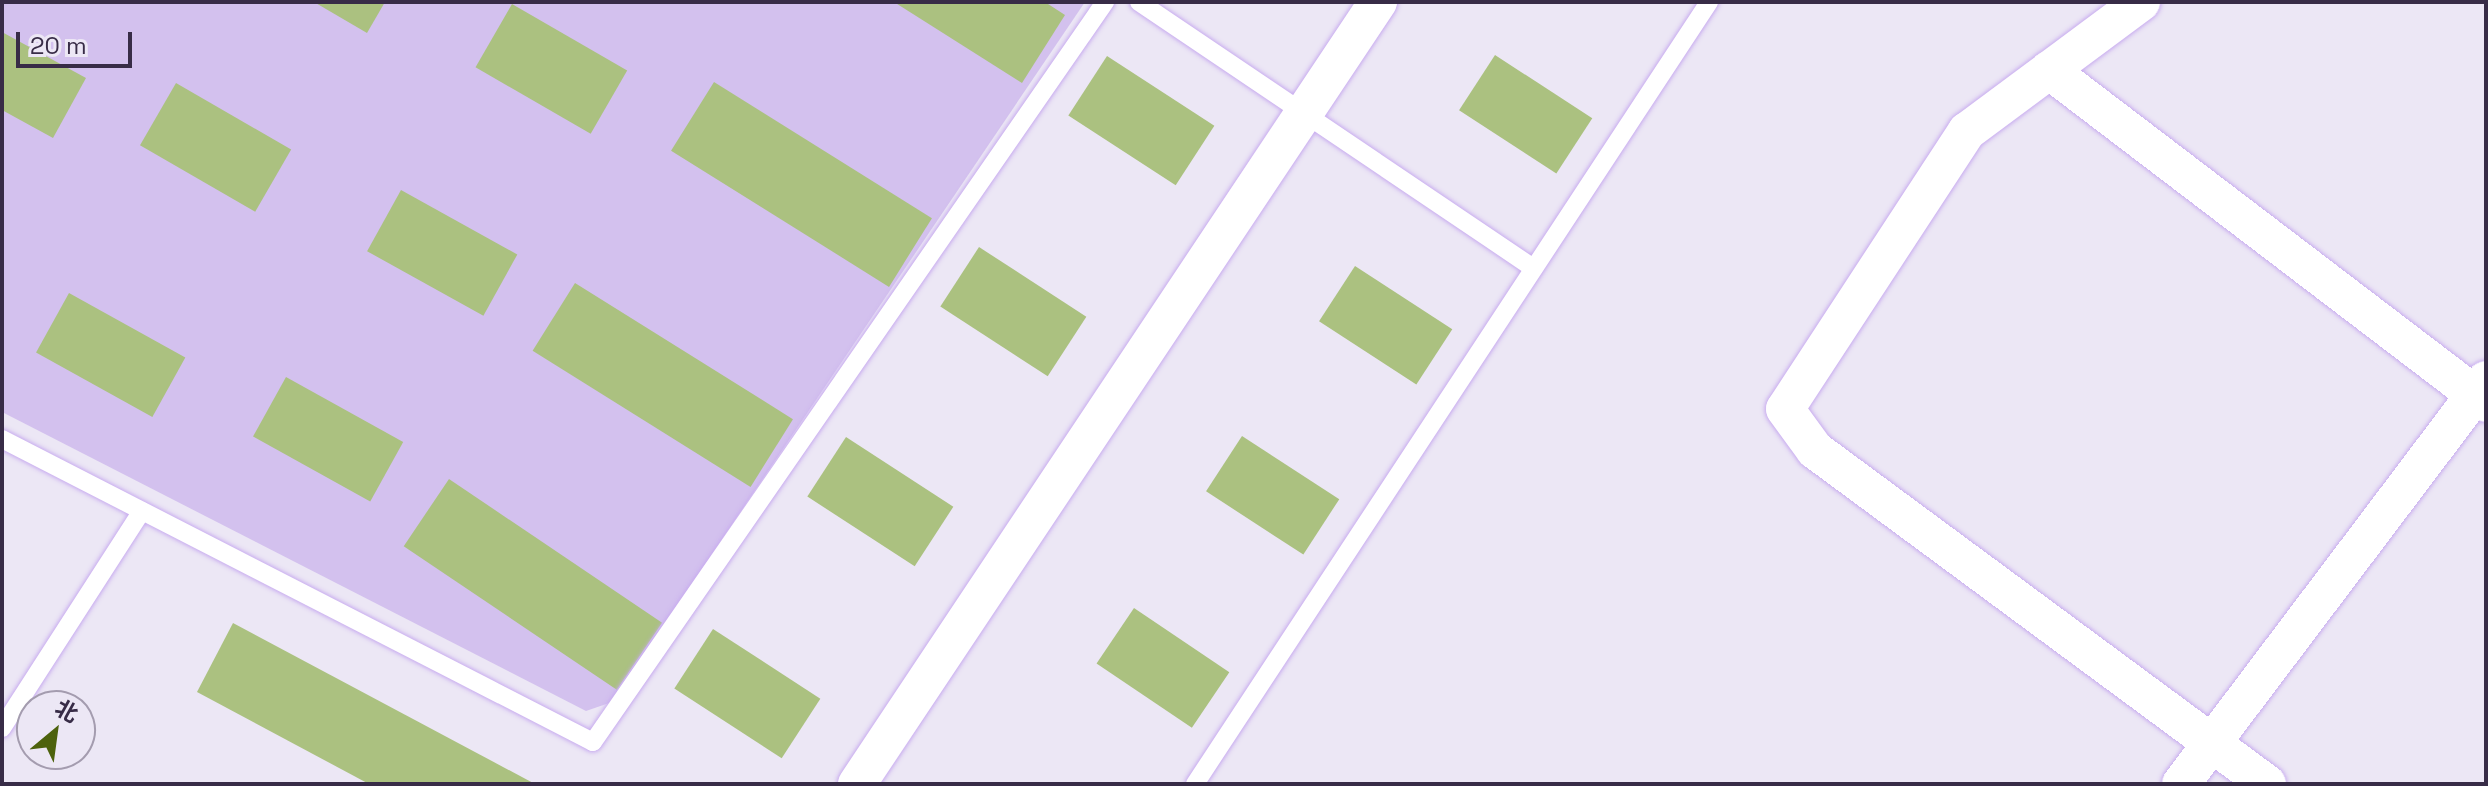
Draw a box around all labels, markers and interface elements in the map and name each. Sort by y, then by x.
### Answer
scale bar [20,16,136,66]
text: 20 m [30,30,87,61]
north arrow [16,690,96,770]
text: 北 [50,693,83,728]

